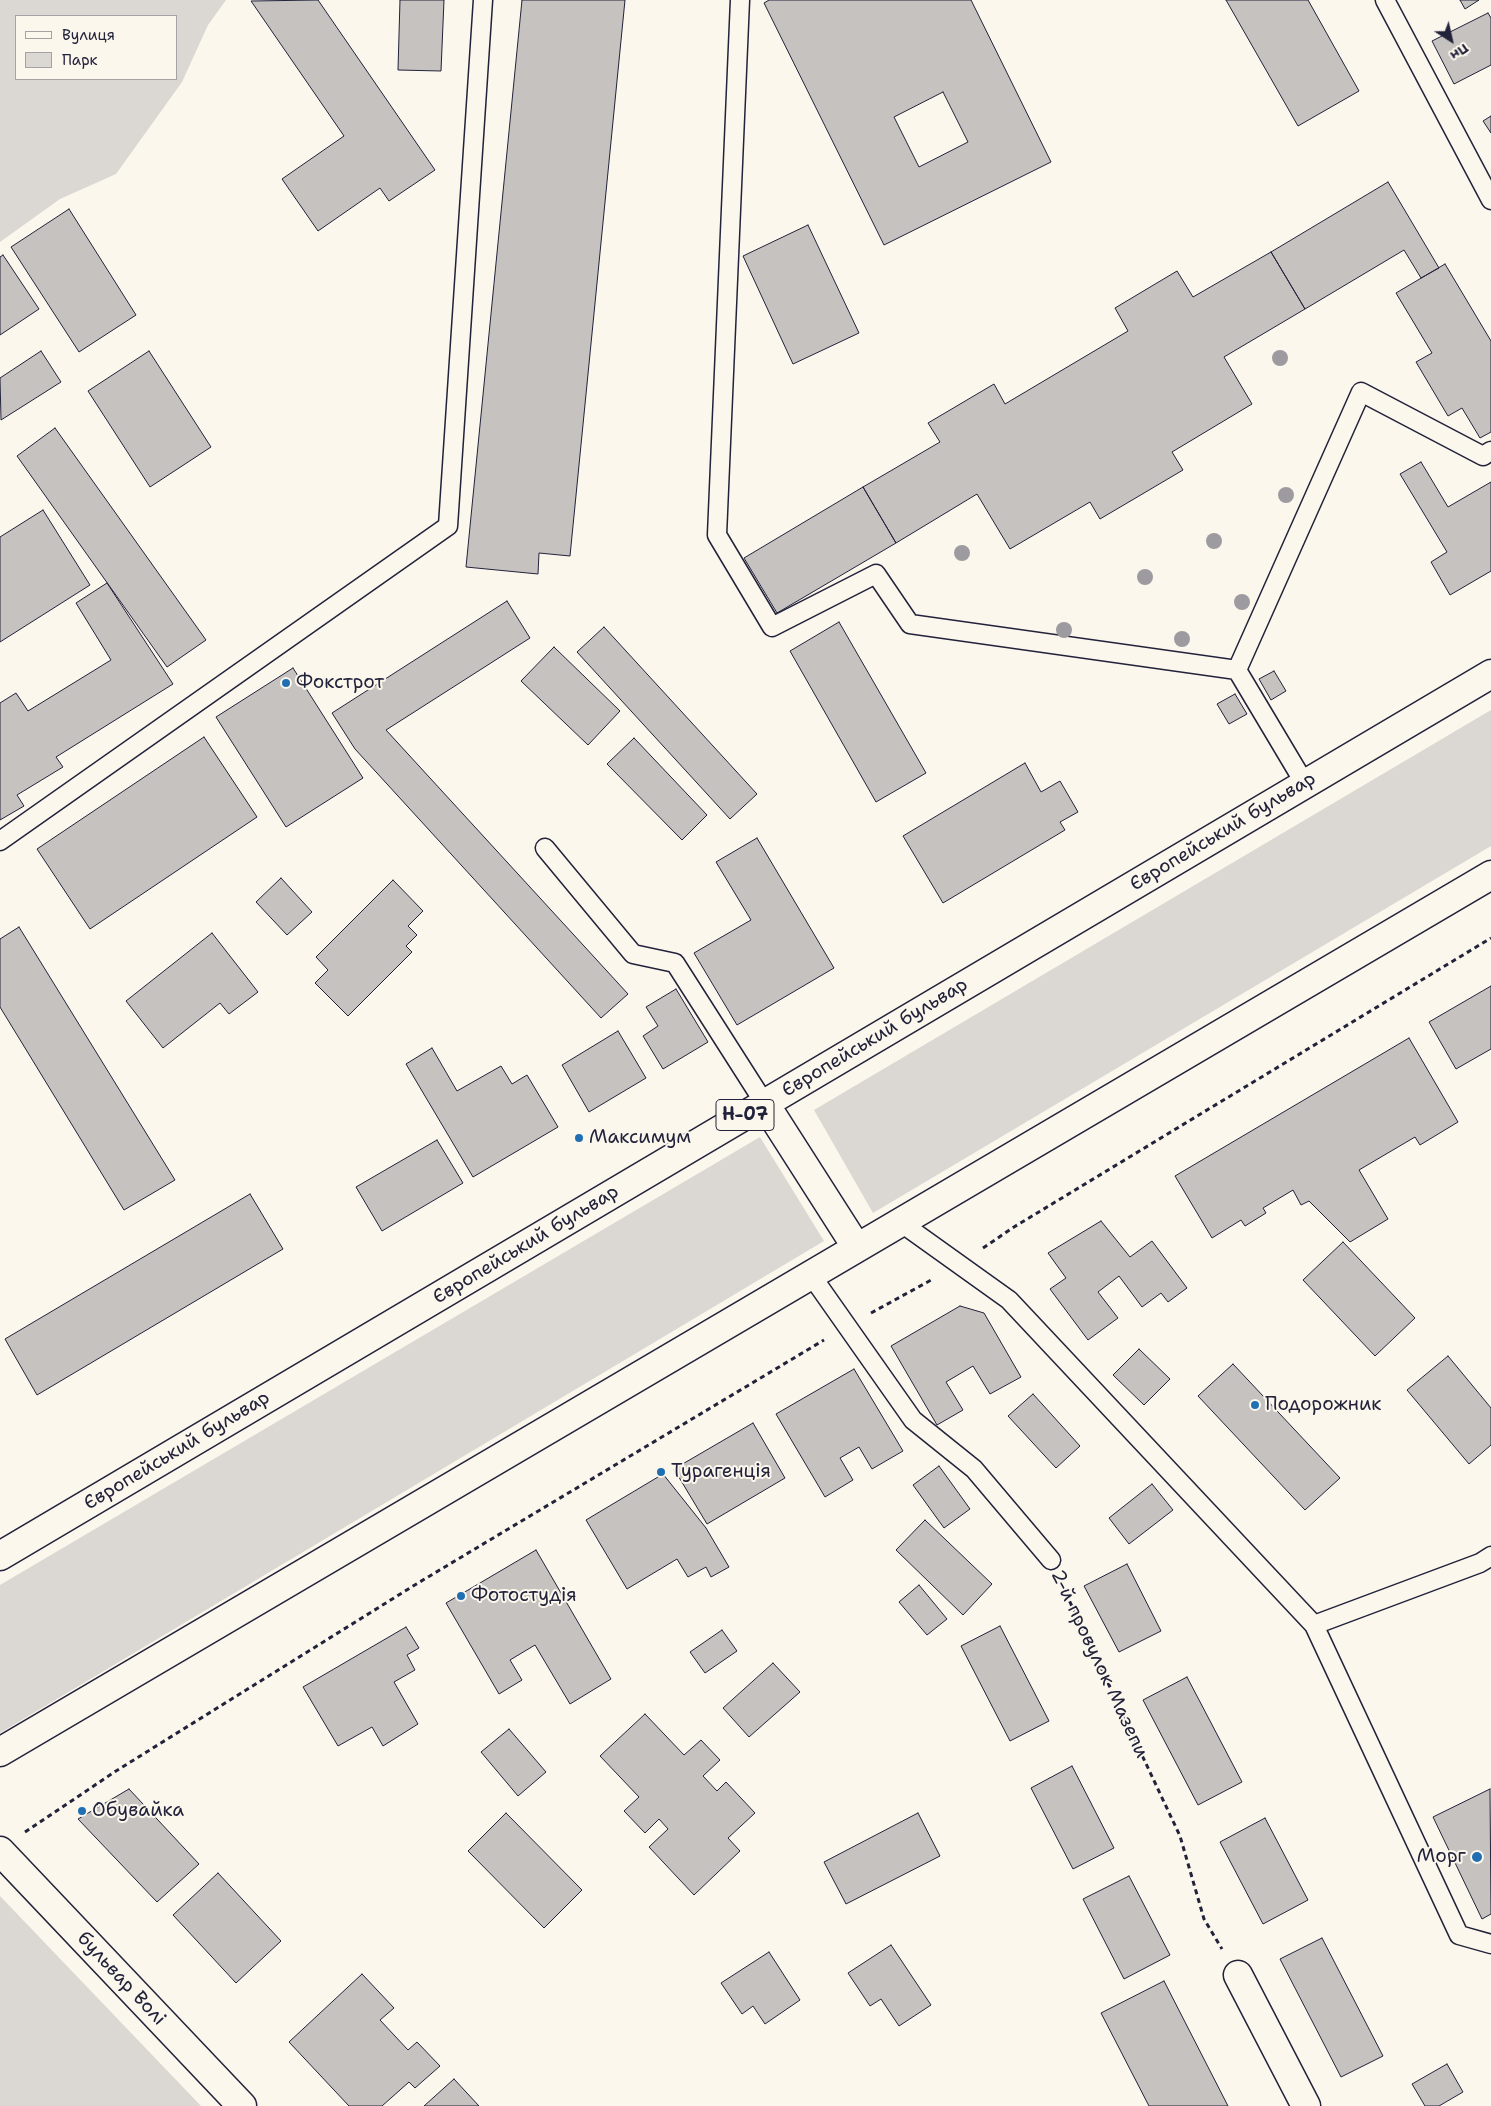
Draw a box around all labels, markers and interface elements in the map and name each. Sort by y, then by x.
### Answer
legend [15,15,178,80]
north arrow [1426,15,1476,65]
text: Вулиця [62,25,115,45]
text: Пн [1447,40,1472,65]
text: Парк [62,50,98,70]
place label: Фокстрот [296,672,384,694]
marker: Фокстрот [280,677,292,689]
street label: Європейський бульвар [1126,767,1320,897]
street label: Європейський бульвар [778,973,972,1103]
road number: Н-07 [716,1100,774,1130]
place label: Максимум [589,1127,691,1149]
marker: Максимум [573,1132,585,1144]
street label: Європейський бульвар [429,1180,623,1310]
street label: Європейський бульвар [80,1386,274,1516]
place label: Подорожник [1265,1394,1381,1416]
marker: Подорожник [1249,1399,1261,1411]
place label: Турагенція [671,1461,771,1483]
marker: Турагенція [655,1466,667,1478]
street label: 2-й провулок Мазепи [1045,1566,1153,1762]
place label: Фотостудія [471,1585,577,1607]
marker: Фотостудія [455,1590,467,1602]
place label: Обувайка [92,1800,184,1822]
marker: Обувайка [76,1805,88,1817]
place label: Морг [1417,1846,1466,1868]
marker: Морг [1470,1850,1484,1864]
street label: бульвар Волі [72,1927,170,2031]

